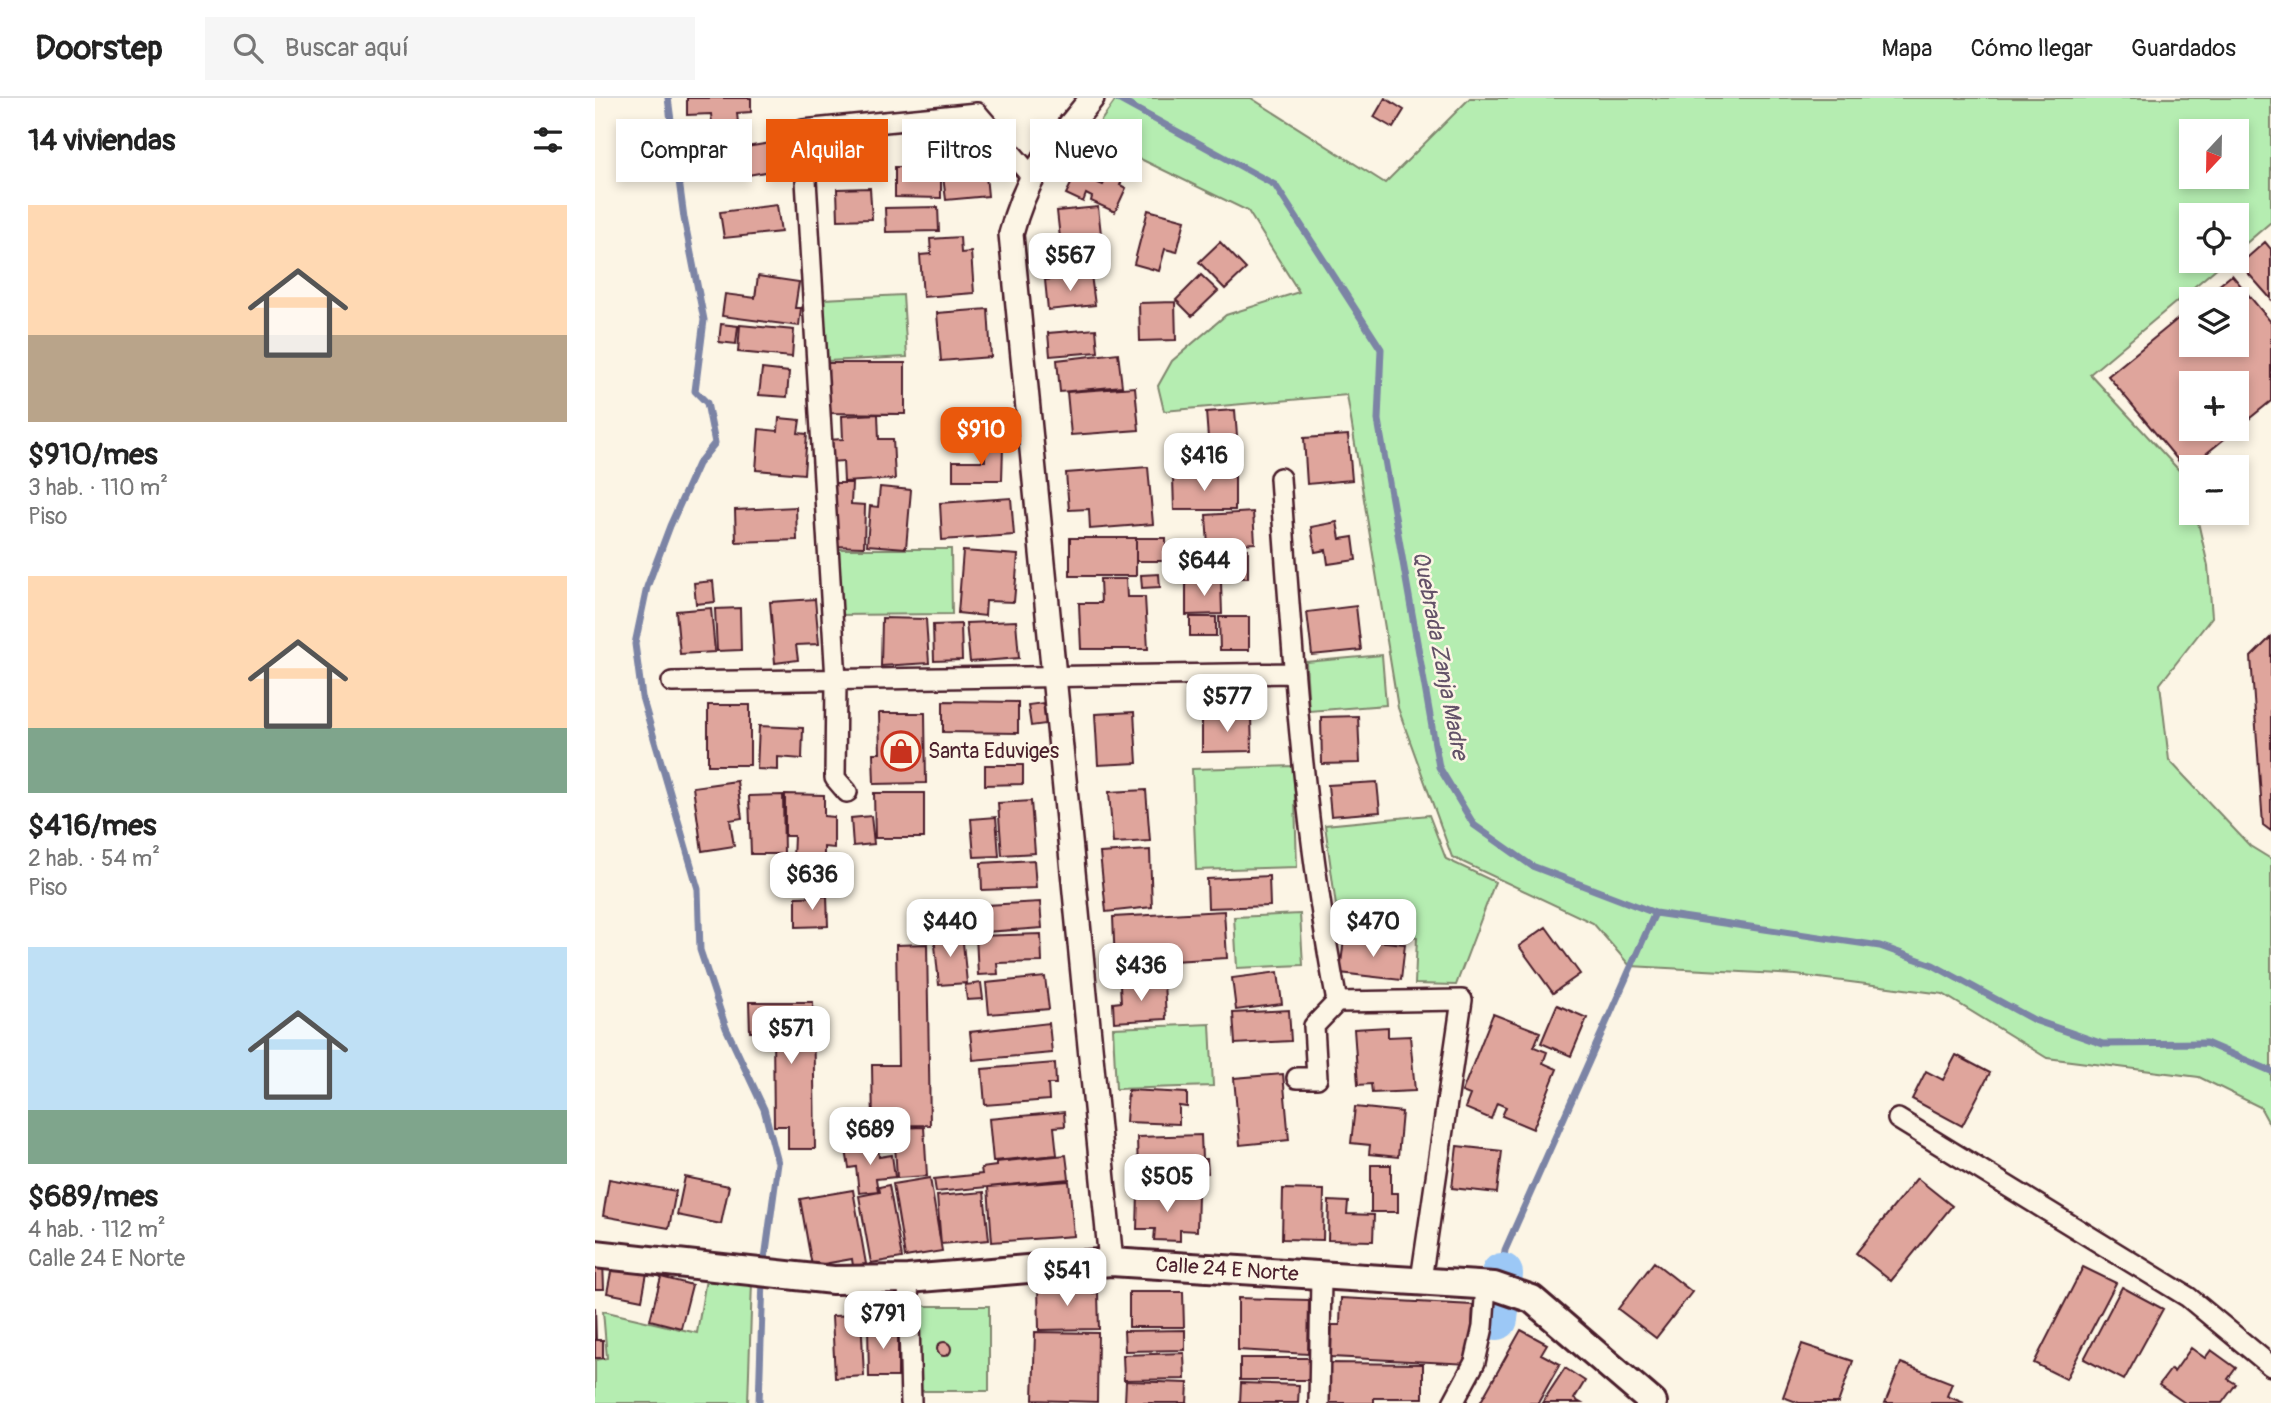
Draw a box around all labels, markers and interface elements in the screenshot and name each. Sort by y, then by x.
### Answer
search box [205,17,695,80]
text: Doorstep [35,28,163,69]
icon: search [229,29,267,67]
text: Buscar aquí [285,32,409,64]
text: Mapa [1882,34,1933,63]
text: Cómo llegar [1971,34,2093,63]
text: Guardados [2131,34,2236,63]
chip: Comprar [616,119,752,182]
chip: Alquilar [766,119,888,182]
chip: Filtros [902,119,1016,182]
chip: Nuevo [1030,119,1142,182]
north arrow [2179,119,2249,189]
map controls [2179,119,2249,525]
icon: filters [529,121,567,159]
text: 14 viviendas [28,122,175,159]
button: locate [2179,203,2249,273]
pin: $567 [1029,234,1111,293]
text: $567 [1045,241,1095,270]
icon: home [235,250,361,376]
button: layers [2179,287,2249,357]
button: + [2179,371,2249,441]
pin: $910 [940,408,1022,467]
text: $910 [956,415,1006,444]
pin: $416 [1163,434,1245,493]
text: $910/mes [28,436,158,473]
text: $416 [1180,441,1228,470]
button: − [2179,455,2249,525]
text: 3 hab. · 110 m² [28,473,168,502]
text: Piso [28,502,67,531]
pin: $644 [1163,538,1245,598]
text: $644 [1178,546,1230,575]
water label: Quebrada Zanja Madre [1406,549,1475,764]
icon: home [235,621,361,747]
pin: $577 [1186,674,1268,734]
text: $577 [1202,682,1252,711]
shop icon: Santa Eduviges [880,730,922,772]
place label: Santa Eduviges [928,738,1060,765]
text: $416/mes [28,807,156,844]
text: 2 hab. · 54 m² [28,844,160,873]
pin: $636 [771,852,853,912]
text: $636 [786,860,838,889]
text: Piso [28,873,67,902]
pin: $440 [909,900,991,959]
pin: $470 [1332,900,1414,959]
text: $440 [923,907,977,936]
text: $470 [1346,907,1400,936]
pin: $436 [1100,944,1182,1003]
text: $436 [1115,951,1167,980]
icon: home [235,992,361,1118]
pin: $571 [750,1006,832,1066]
text: $571 [768,1014,814,1043]
pin: $689 [829,1108,911,1167]
text: $689 [845,1115,895,1144]
pin: $505 [1126,1154,1208,1214]
text: $505 [1140,1162,1194,1191]
text: $689/mes [28,1178,158,1215]
text: 4 hab. · 112 m² [28,1215,166,1244]
text: Calle 24 E Norte [28,1244,185,1273]
pin: $541 [1026,1248,1108,1308]
street label: Calle 24 E Norte [1155,1251,1300,1288]
text: $541 [1043,1256,1091,1285]
pin: $791 [842,1292,924,1351]
text: $791 [860,1299,906,1328]

